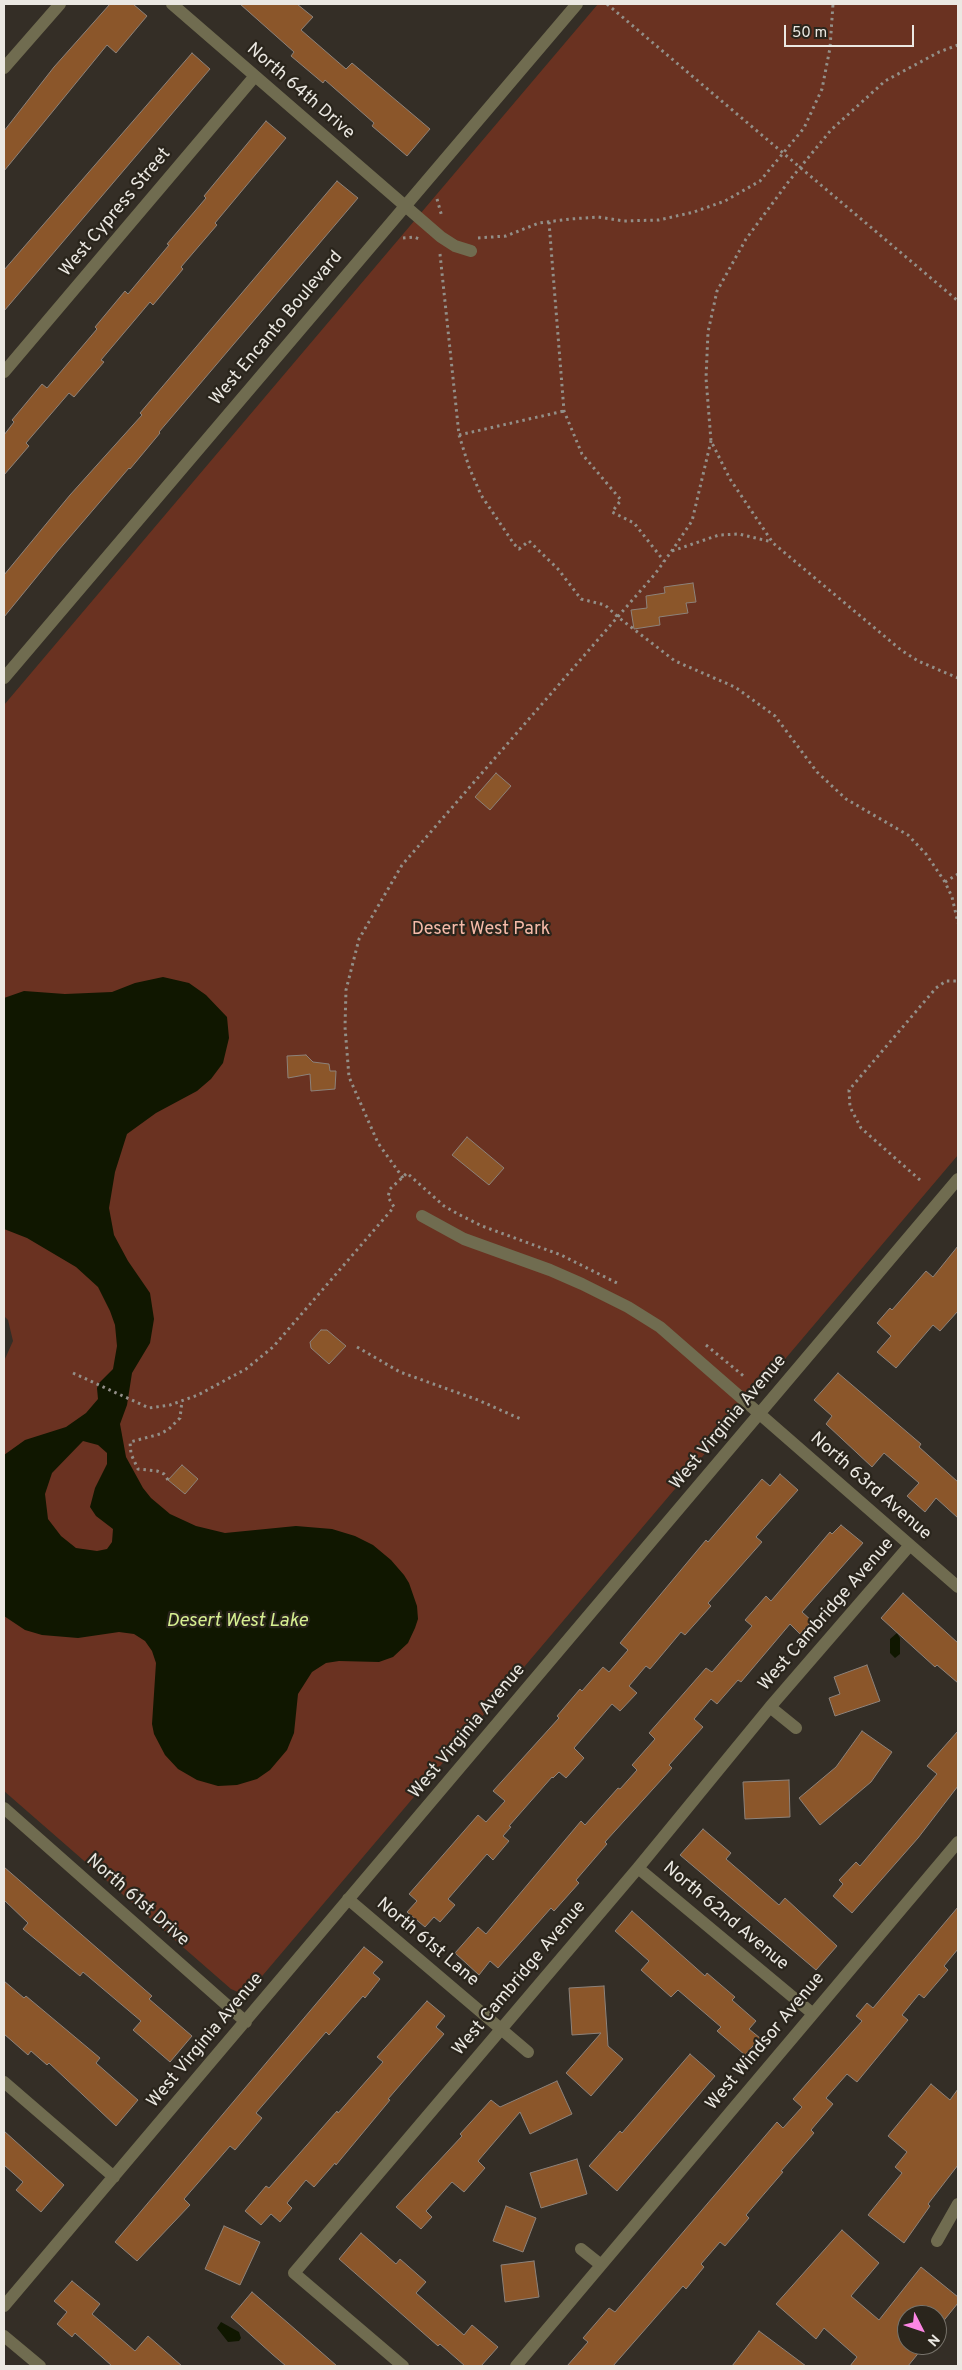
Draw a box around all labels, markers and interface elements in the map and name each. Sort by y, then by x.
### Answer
scale bar [787,15,917,47]
text: 50 m [792,24,827,43]
street label: North 64th Drive [242,39,358,145]
street label: West Cypress Street [56,144,176,282]
street label: West Encanto Boulevard [206,247,348,411]
park label: Desert West Park [412,919,550,941]
street label: West Virginia Avenue [666,1351,792,1495]
street label: North 63rd Avenue [805,1429,935,1545]
street label: West Cambridge Avenue [755,1534,899,1696]
water label: Desert West Lake [166,1611,308,1633]
street label: West Virginia Avenue [405,1660,531,1804]
street label: North 61st Drive [81,1850,193,1952]
street label: North 62nd Avenue [658,1858,792,1976]
street label: North 61st Lane [371,1894,483,1992]
street label: West Cambridge Avenue [449,1897,591,2061]
street label: West Virginia Avenue [143,1969,269,2113]
street label: West Windsor Avenue [702,1969,830,2115]
north arrow [897,2305,947,2355]
text: N [923,2330,943,2349]

